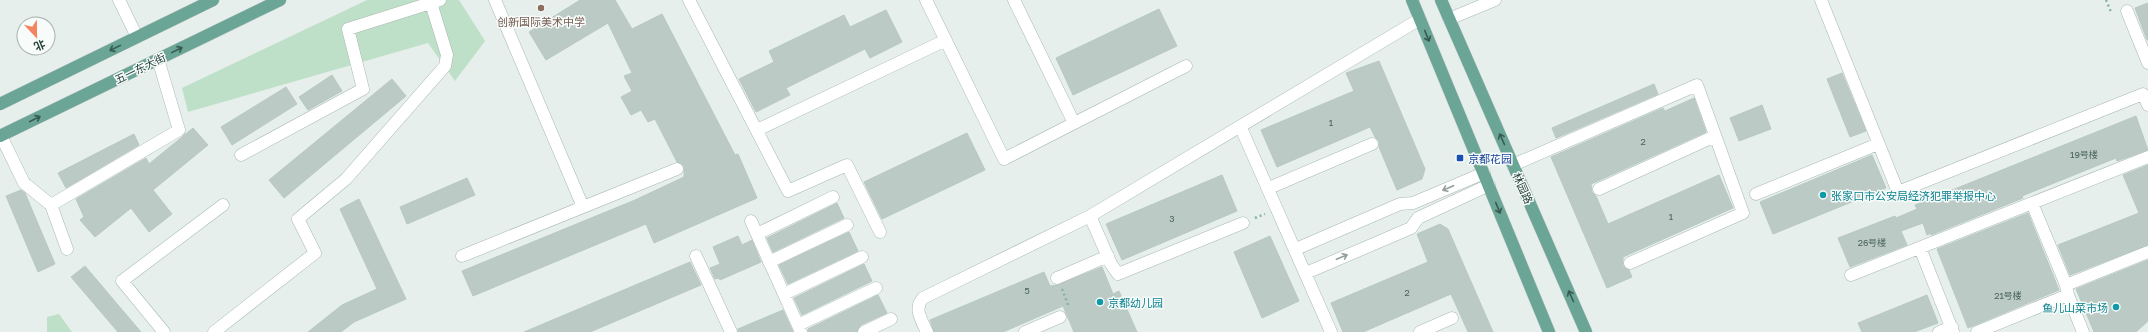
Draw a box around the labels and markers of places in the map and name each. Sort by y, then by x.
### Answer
marker: 创新国际美术中学 [536,3,546,13]
place label: 创新国际美术中学 [497,15,585,28]
place label: 京都花园 [1468,152,1512,165]
marker: 京都花园 [1455,153,1465,163]
place label: 张家口市公安局经济犯罪举报中心 [1831,189,1996,202]
marker: 张家口市公安局经济犯罪举报中心 [1818,190,1828,200]
place label: 京都幼儿园 [1108,296,1163,309]
marker: 京都幼儿园 [1095,297,1105,307]
place label: 鱼儿山菜市场 [2042,301,2108,314]
marker: 鱼儿山菜市场 [2111,302,2121,312]

